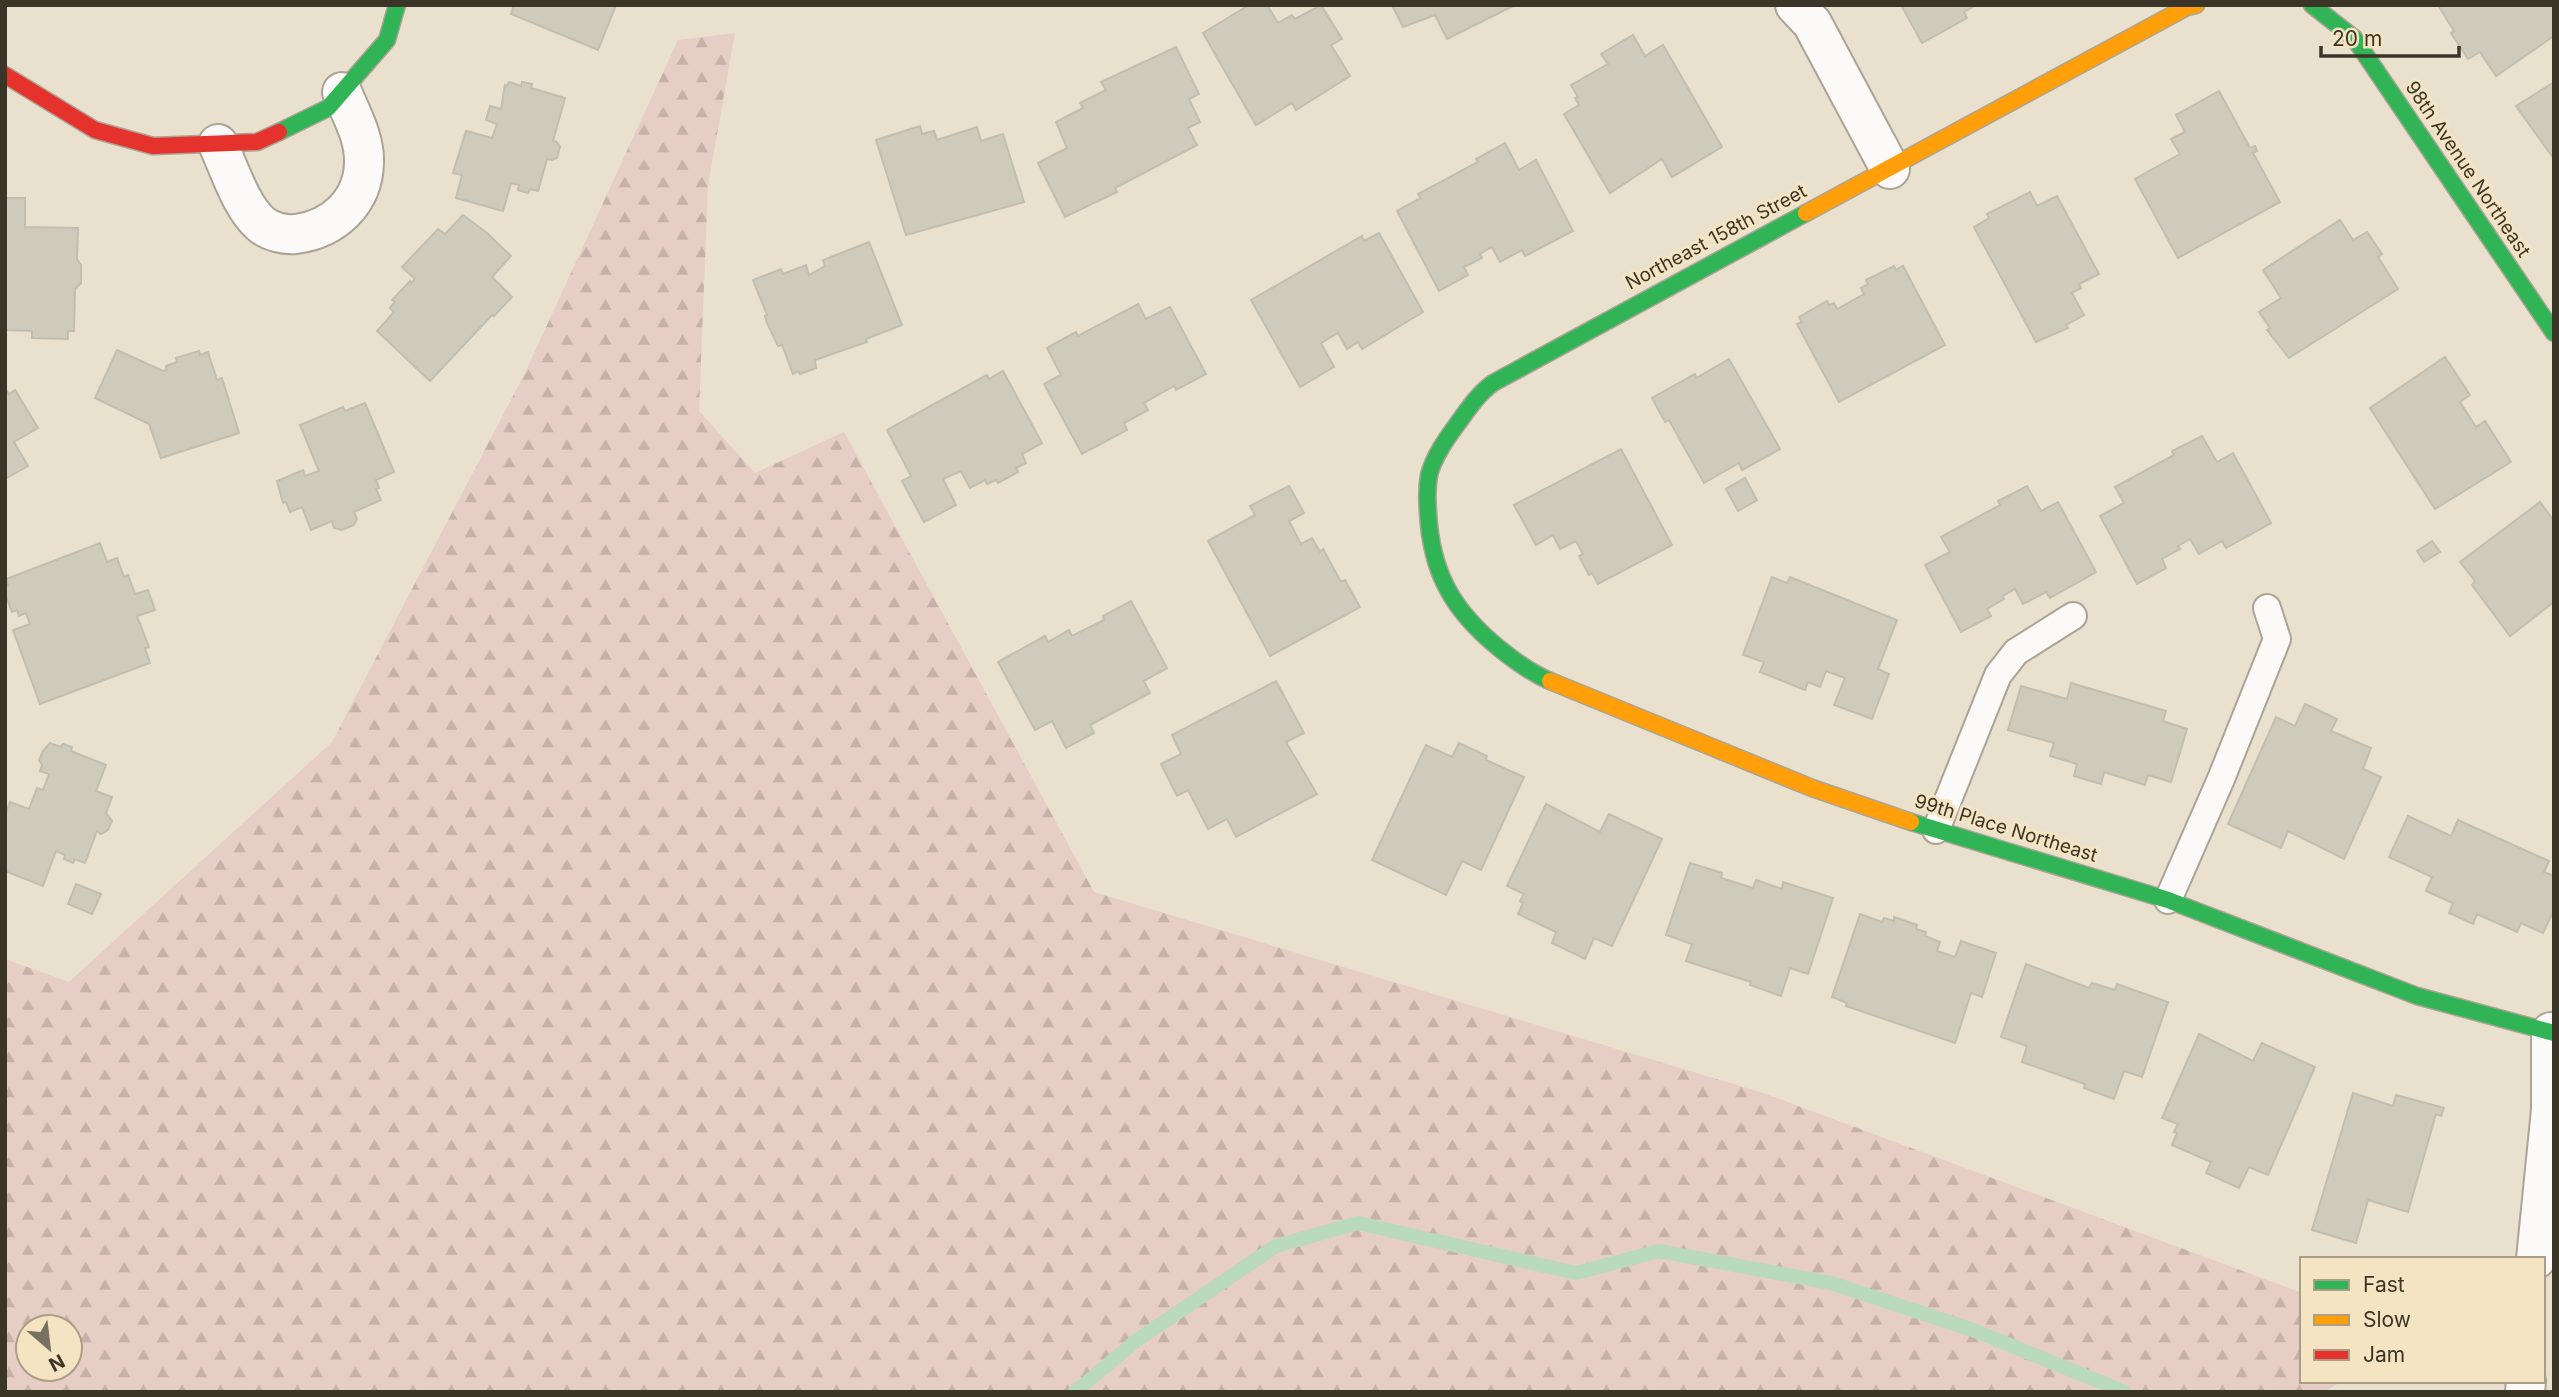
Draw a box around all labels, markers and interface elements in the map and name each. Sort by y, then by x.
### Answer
scale bar [2321,14,2459,58]
text: 20 m [2332,26,2382,51]
street label: 98th Avenue Northeast [2401,77,2535,261]
street label: Northeast 158th Street [1622,180,1810,294]
street label: 99th Place Northeast [1912,789,2100,867]
legend [2300,1257,2545,1383]
text: Fast [2363,1272,2405,1297]
text: Slow [2363,1307,2411,1332]
north arrow [14,1313,84,1383]
text: Jam [2363,1342,2405,1367]
text: N [45,1349,69,1376]

